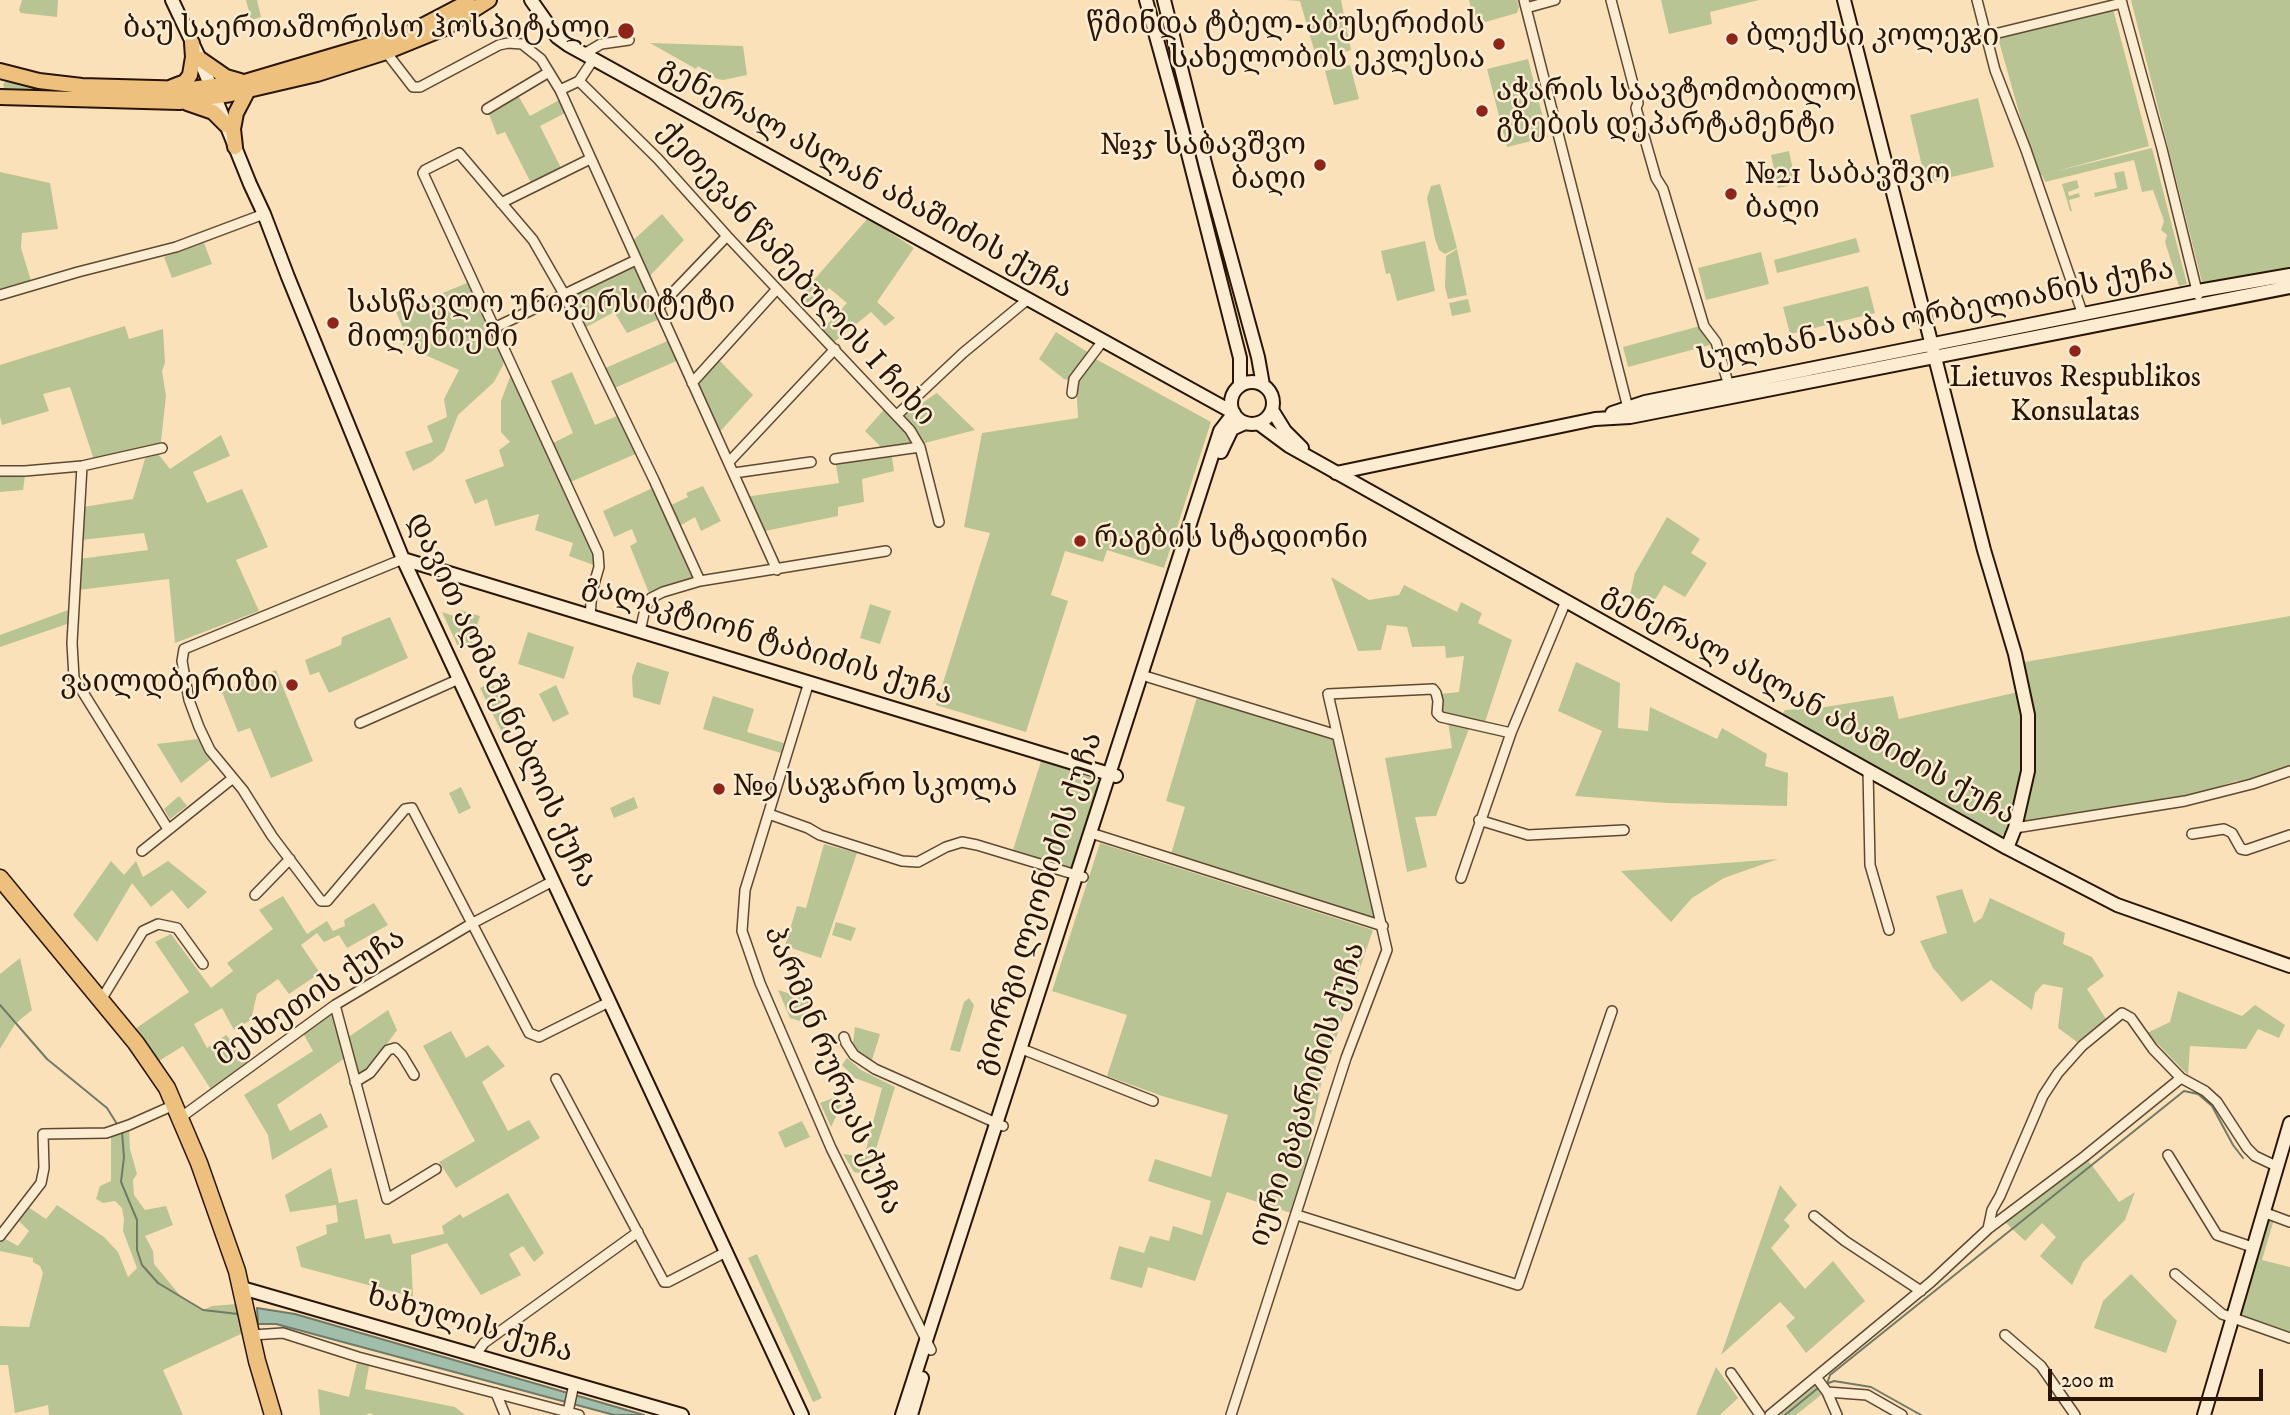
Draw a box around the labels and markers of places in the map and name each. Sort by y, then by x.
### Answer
place label: წმინდა ტბელ-აბუსერიძის სახელობის ეკლესია [1086,9,1485,79]
place label: ბაუ საერთაშორისო ჰოსპიტალი [123,13,610,49]
marker: ბაუ საერთაშორისო ჰოსპიტალი [616,21,636,41]
place label: ბლექსი კოლეჯი [1746,21,1999,57]
marker: ბლექსი კოლეჯი [1724,31,1740,47]
marker: წმინდა ტბელ-აბუსერიძის სახელობის ეკლესია [1491,36,1507,52]
place label: აჭარის საავტომობილო გზების დეპარტამენტი [1496,76,1857,146]
marker: აჭარის საავტომობილო გზების დეპარტამენტი [1474,103,1490,119]
place label: №35 საბავშვო ბაღი [1099,130,1306,200]
marker: №35 საბავშვო ბაღი [1312,157,1328,173]
place label: №21 საბავშვო ბაღი [1745,159,1952,230]
marker: №21 საბავშვო ბაღი [1723,186,1739,202]
place label: სასწავლო უნივერსიტეტი მილენიუმი [347,288,735,358]
marker: სასწავლო უნივერსიტეტი მილენიუმი [325,315,341,331]
marker: Lietuvos Respublikos Konsulatas [2067,343,2083,359]
place label: Lietuvos Respublikos Konsulatas [1949,362,2201,432]
place label: რაგბის სტადიონი [1094,523,1368,559]
marker: რაგბის სტადიონი [1072,533,1088,549]
place label: ვაილდბერიზი [60,667,278,703]
marker: ვაილდბერიზი [284,677,300,693]
place label: №9 საჯარო სკოლა [733,771,1020,807]
marker: №9 საჯარო სკოლა [711,781,727,797]

